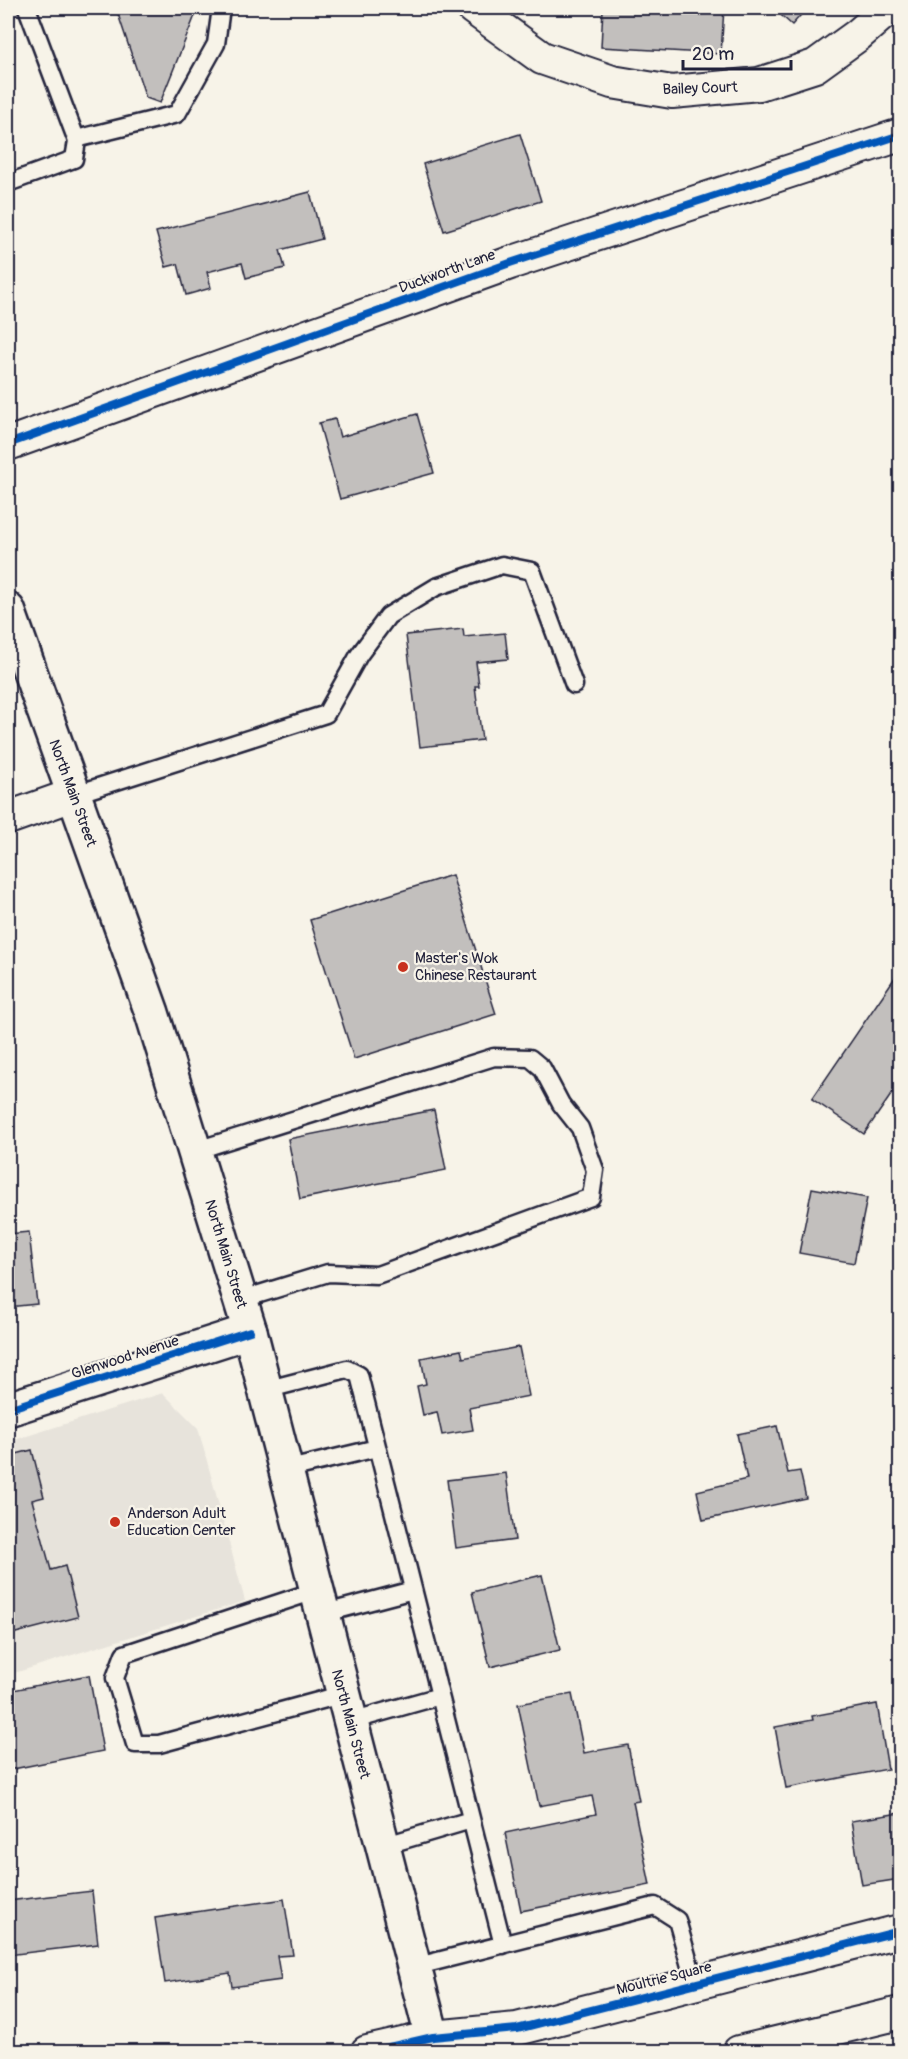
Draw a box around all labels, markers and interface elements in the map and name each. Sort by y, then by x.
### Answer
scale bar [683,33,791,71]
text: 20 m [692,43,734,66]
street label: Bailey Court [662,78,739,99]
street label: Duckworth Lane [396,245,499,298]
street label: North Main Street [44,737,101,850]
place label: Master's Wok Chinese Restaurant [415,949,537,985]
marker: Master's Wok Chinese Restaurant [396,960,410,974]
street label: North Main Street [200,1198,251,1312]
street label: Glenwood Avenue [69,1331,182,1384]
place label: Anderson Adult Education Center [127,1504,236,1540]
marker: Anderson Adult Education Center [108,1515,122,1529]
street label: North Main Street [327,1667,375,1782]
street label: Moultrie Square [615,1957,714,1999]

